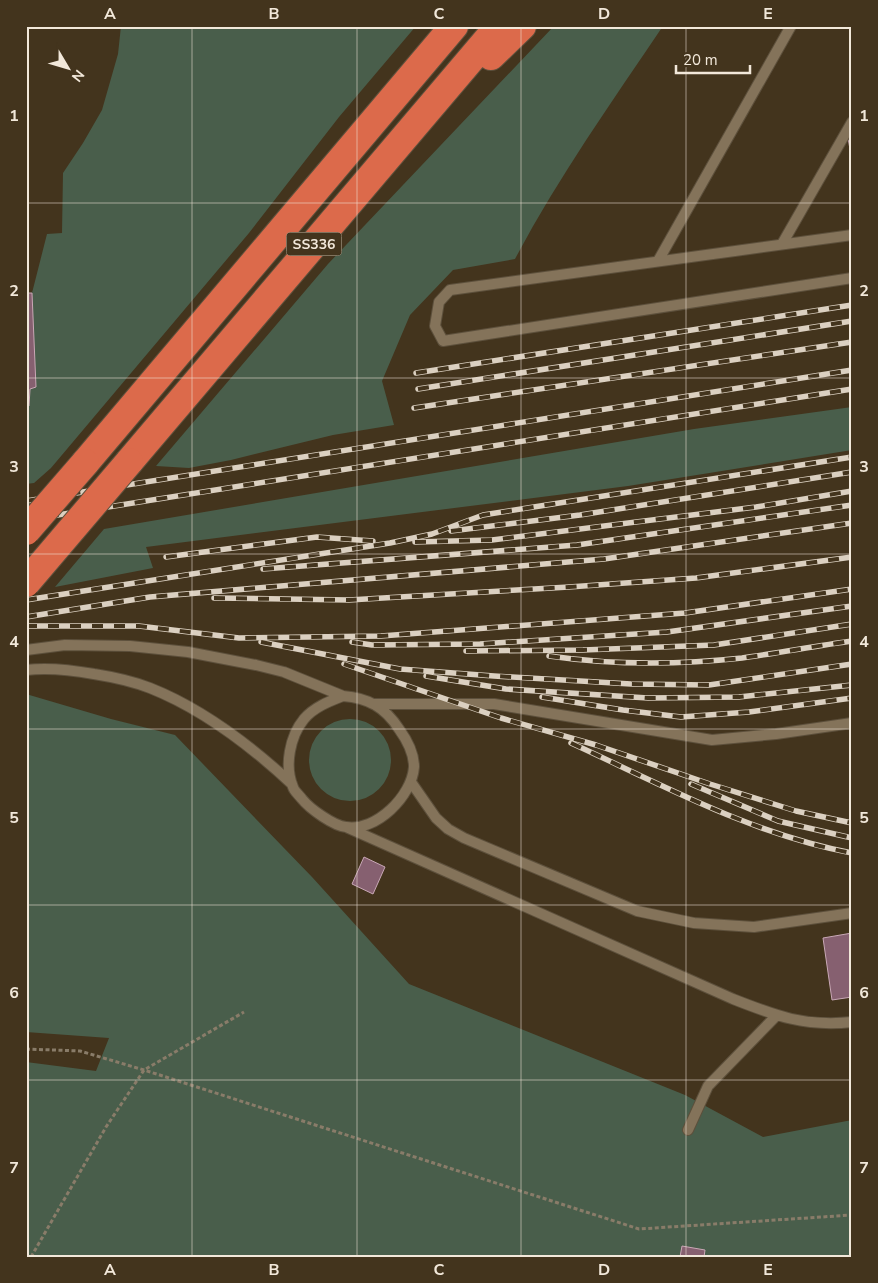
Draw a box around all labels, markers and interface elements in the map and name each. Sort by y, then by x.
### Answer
text: A [104,3,116,25]
text: B [268,3,280,25]
text: C [434,3,445,25]
text: D [598,3,610,25]
text: E [763,3,773,25]
north arrow [42,42,92,92]
scale bar [676,42,749,74]
text: 20 m [683,50,718,70]
text: N [67,66,89,86]
text: 1 [9,105,19,127]
text: 1 [859,105,869,127]
road number: SS336 [286,232,342,255]
text: 2 [9,280,19,302]
text: 2 [859,280,869,302]
text: 3 [9,456,19,478]
text: 3 [859,456,869,478]
text: 4 [9,631,19,653]
text: 4 [859,631,869,653]
text: 5 [9,807,19,829]
text: 5 [859,807,869,829]
text: 6 [9,982,19,1004]
text: 6 [859,982,869,1004]
text: 7 [9,1157,19,1179]
text: 7 [859,1157,869,1179]
text: A [104,1259,116,1281]
text: B [268,1259,280,1281]
text: C [434,1259,445,1281]
text: D [598,1259,610,1281]
text: E [763,1259,773,1281]

